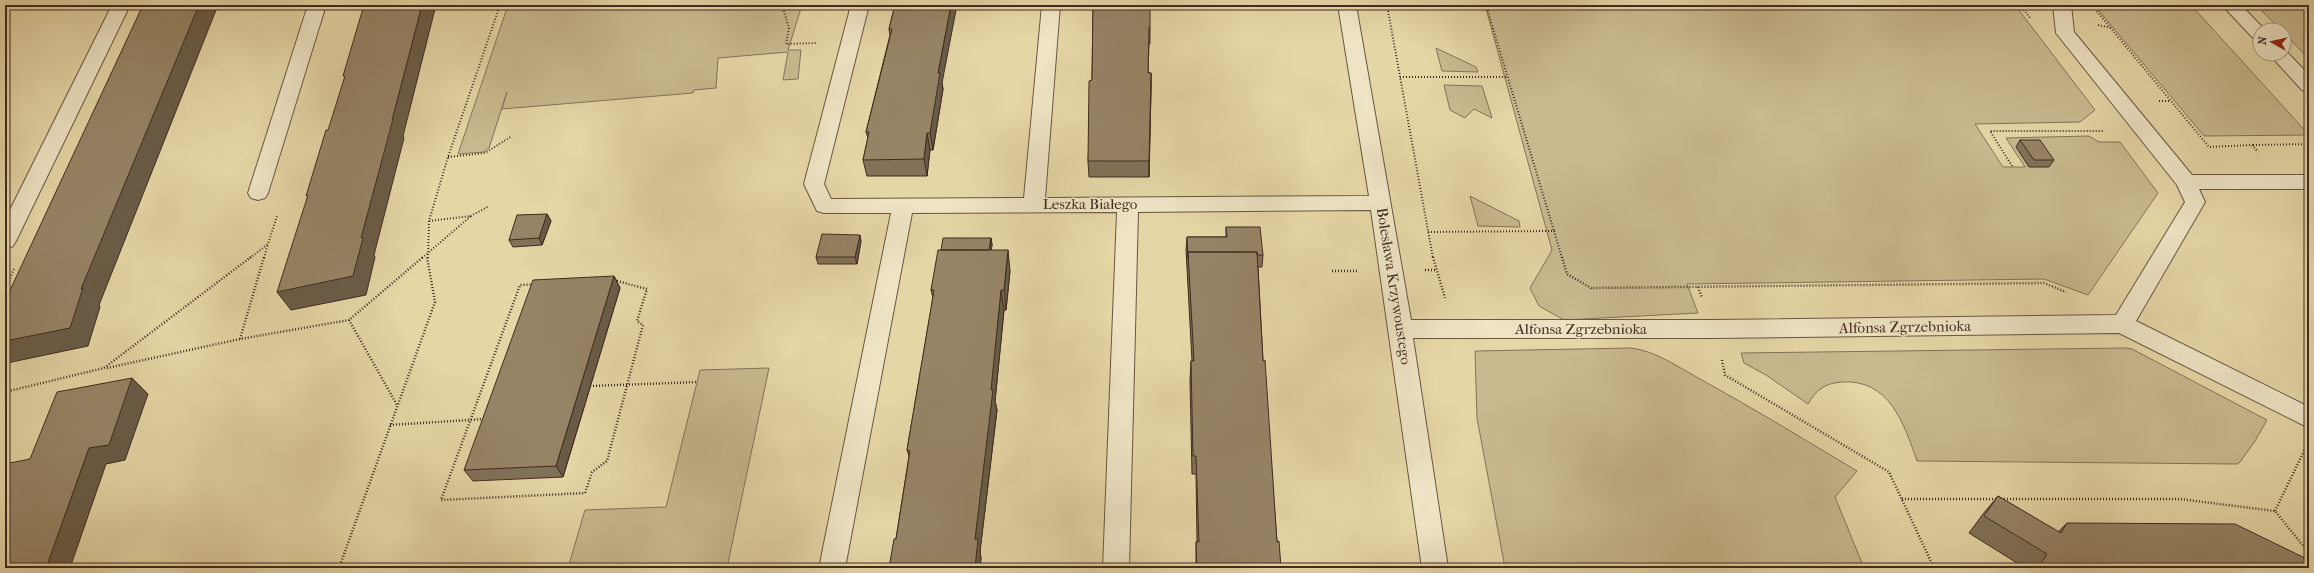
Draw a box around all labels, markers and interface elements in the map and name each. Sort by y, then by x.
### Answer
north arrow [2252,22,2292,62]
text: N [2256,35,2270,46]
street label: Leszka Białego [1043,195,1138,213]
street label: Bolesława Krzywoustego [1373,206,1415,366]
street label: Alfonsa Zgrzebnioka [1838,317,1972,337]
street label: Alfonsa Zgrzebnioka [1514,320,1648,338]

